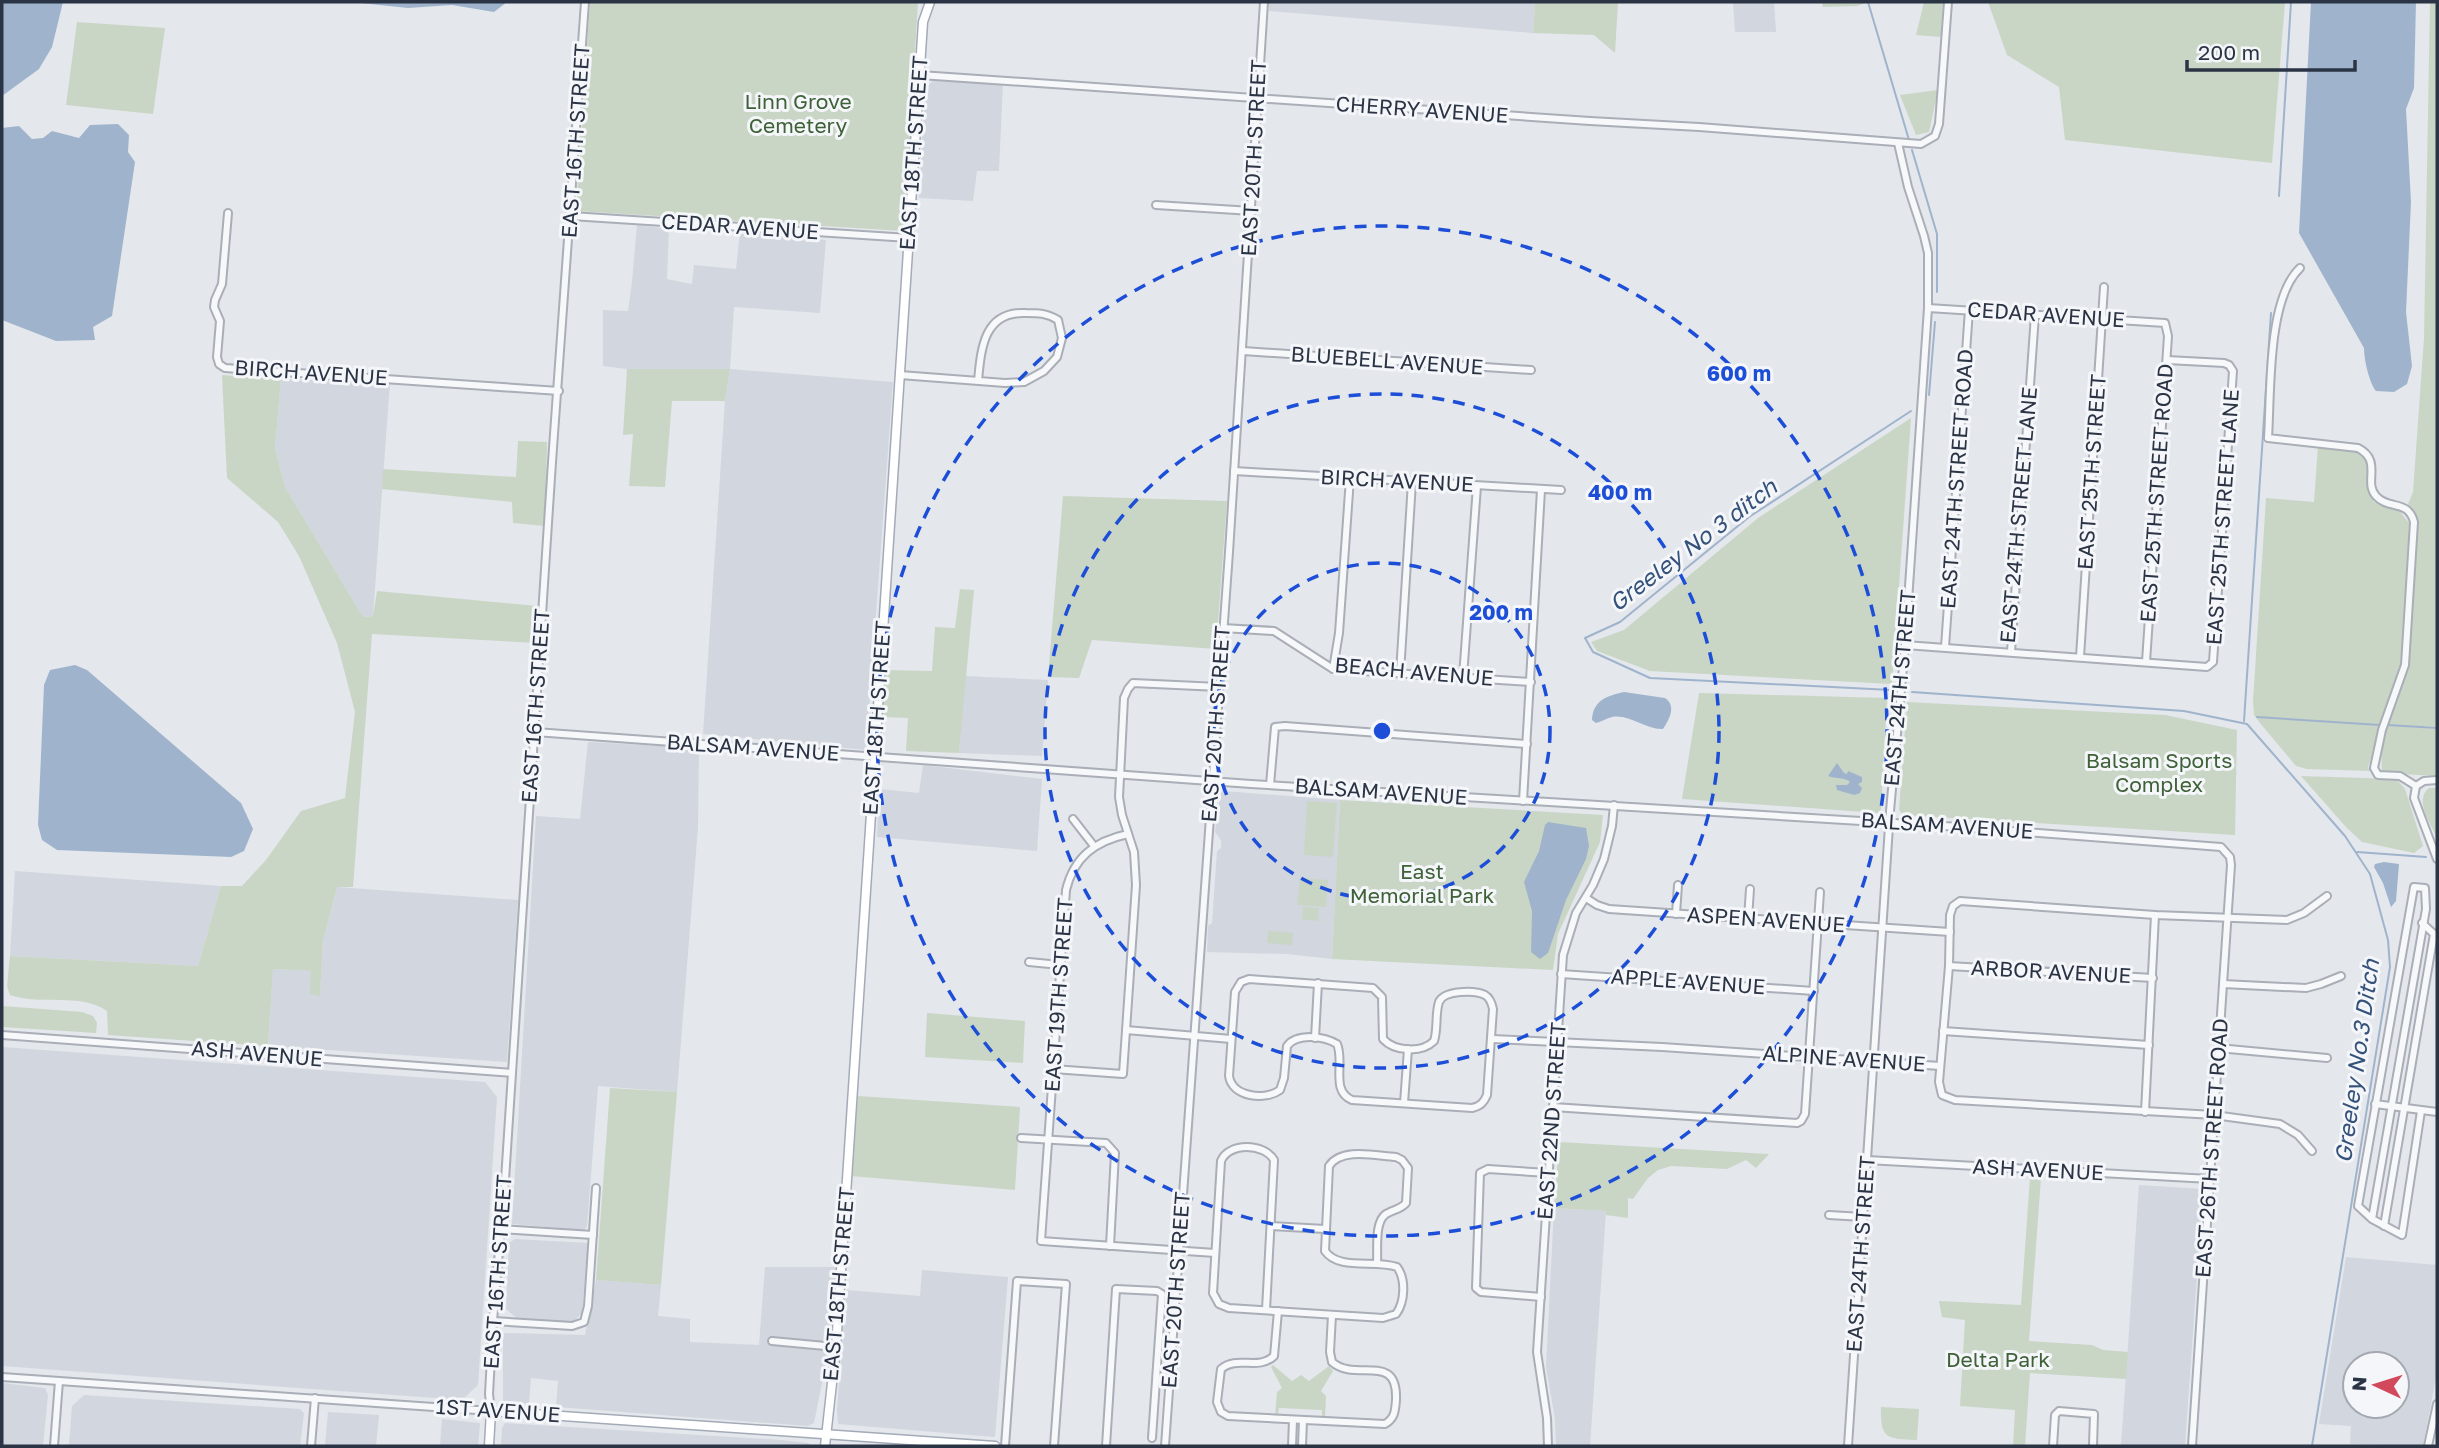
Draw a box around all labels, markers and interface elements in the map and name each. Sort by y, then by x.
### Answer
scale bar [2187,28,2355,72]
text: 200 m [2198,39,2260,65]
street label: EAST 16TH STREET [555,43,595,239]
street label: EAST 18TH STREET [893,55,933,251]
street label: EAST 20TH STREET [1235,59,1271,257]
park label: Linn Grove Cemetery [744,88,852,138]
street label: CHERRY AVENUE [1335,90,1509,128]
street label: CEDAR AVENUE [660,208,820,244]
street label: CEDAR AVENUE [1966,296,2126,332]
street label: BLUEBELL AVENUE [1290,340,1484,380]
street label: EAST 24TH STREET ROAD [1934,348,1978,610]
street label: BIRCH AVENUE [234,354,389,390]
text: 600 m [1707,360,1771,386]
street label: EAST 25TH STREET ROAD [2134,363,2178,623]
street label: EAST 25TH STREET [2071,373,2111,571]
street label: EAST 24TH STREET LANE [1994,386,2042,644]
street label: EAST 25TH STREET LANE [2200,388,2244,646]
street label: BIRCH AVENUE [1320,463,1474,497]
water label: Greeley No 3 ditch [1603,472,1782,616]
text: 400 m [1588,479,1652,505]
street label: EAST 24TH STREET [1877,589,1921,787]
text: 200 m [1469,599,1533,625]
street label: EAST 16TH STREET [515,608,555,804]
street label: EAST 18TH STREET [856,620,896,816]
street label: EAST 20TH STREET [1195,625,1235,823]
street label: BEACH AVENUE [1334,651,1495,691]
centre of rings [1370,719,1394,743]
street label: BALSAM AVENUE [666,728,840,766]
park label: Balsam Sports Complex [2086,747,2232,797]
street label: BALSAM AVENUE [1294,772,1468,810]
street label: BALSAM AVENUE [1860,806,2034,844]
park label: East Memorial Park [1350,858,1494,908]
street label: EAST 19TH STREET [1038,897,1078,1093]
street label: ASPEN AVENUE [1686,901,1846,937]
street label: ARBOR AVENUE [1970,954,2132,988]
water label: Greeley No.3 Ditch [2328,956,2384,1164]
street label: APPLE AVENUE [1610,963,1766,999]
street label: EAST 26TH STREET ROAD [2189,1017,2233,1279]
street label: EAST 22ND STREET [1531,1021,1571,1221]
street label: ASH AVENUE [190,1034,324,1072]
street label: ALPINE AVENUE [1762,1039,1927,1077]
street label: ASH AVENUE [1972,1153,2104,1185]
street label: EAST 24TH STREET [1840,1155,1880,1353]
street label: EAST 16TH STREET [477,1174,517,1370]
street label: EAST 18TH STREET [817,1186,859,1382]
street label: EAST 20TH STREET [1155,1191,1195,1389]
park label: Delta Park [1946,1346,2050,1372]
north arrow [2341,1350,2411,1420]
text: N [2347,1376,2371,1392]
street label: 1ST AVENUE [435,1393,561,1427]

